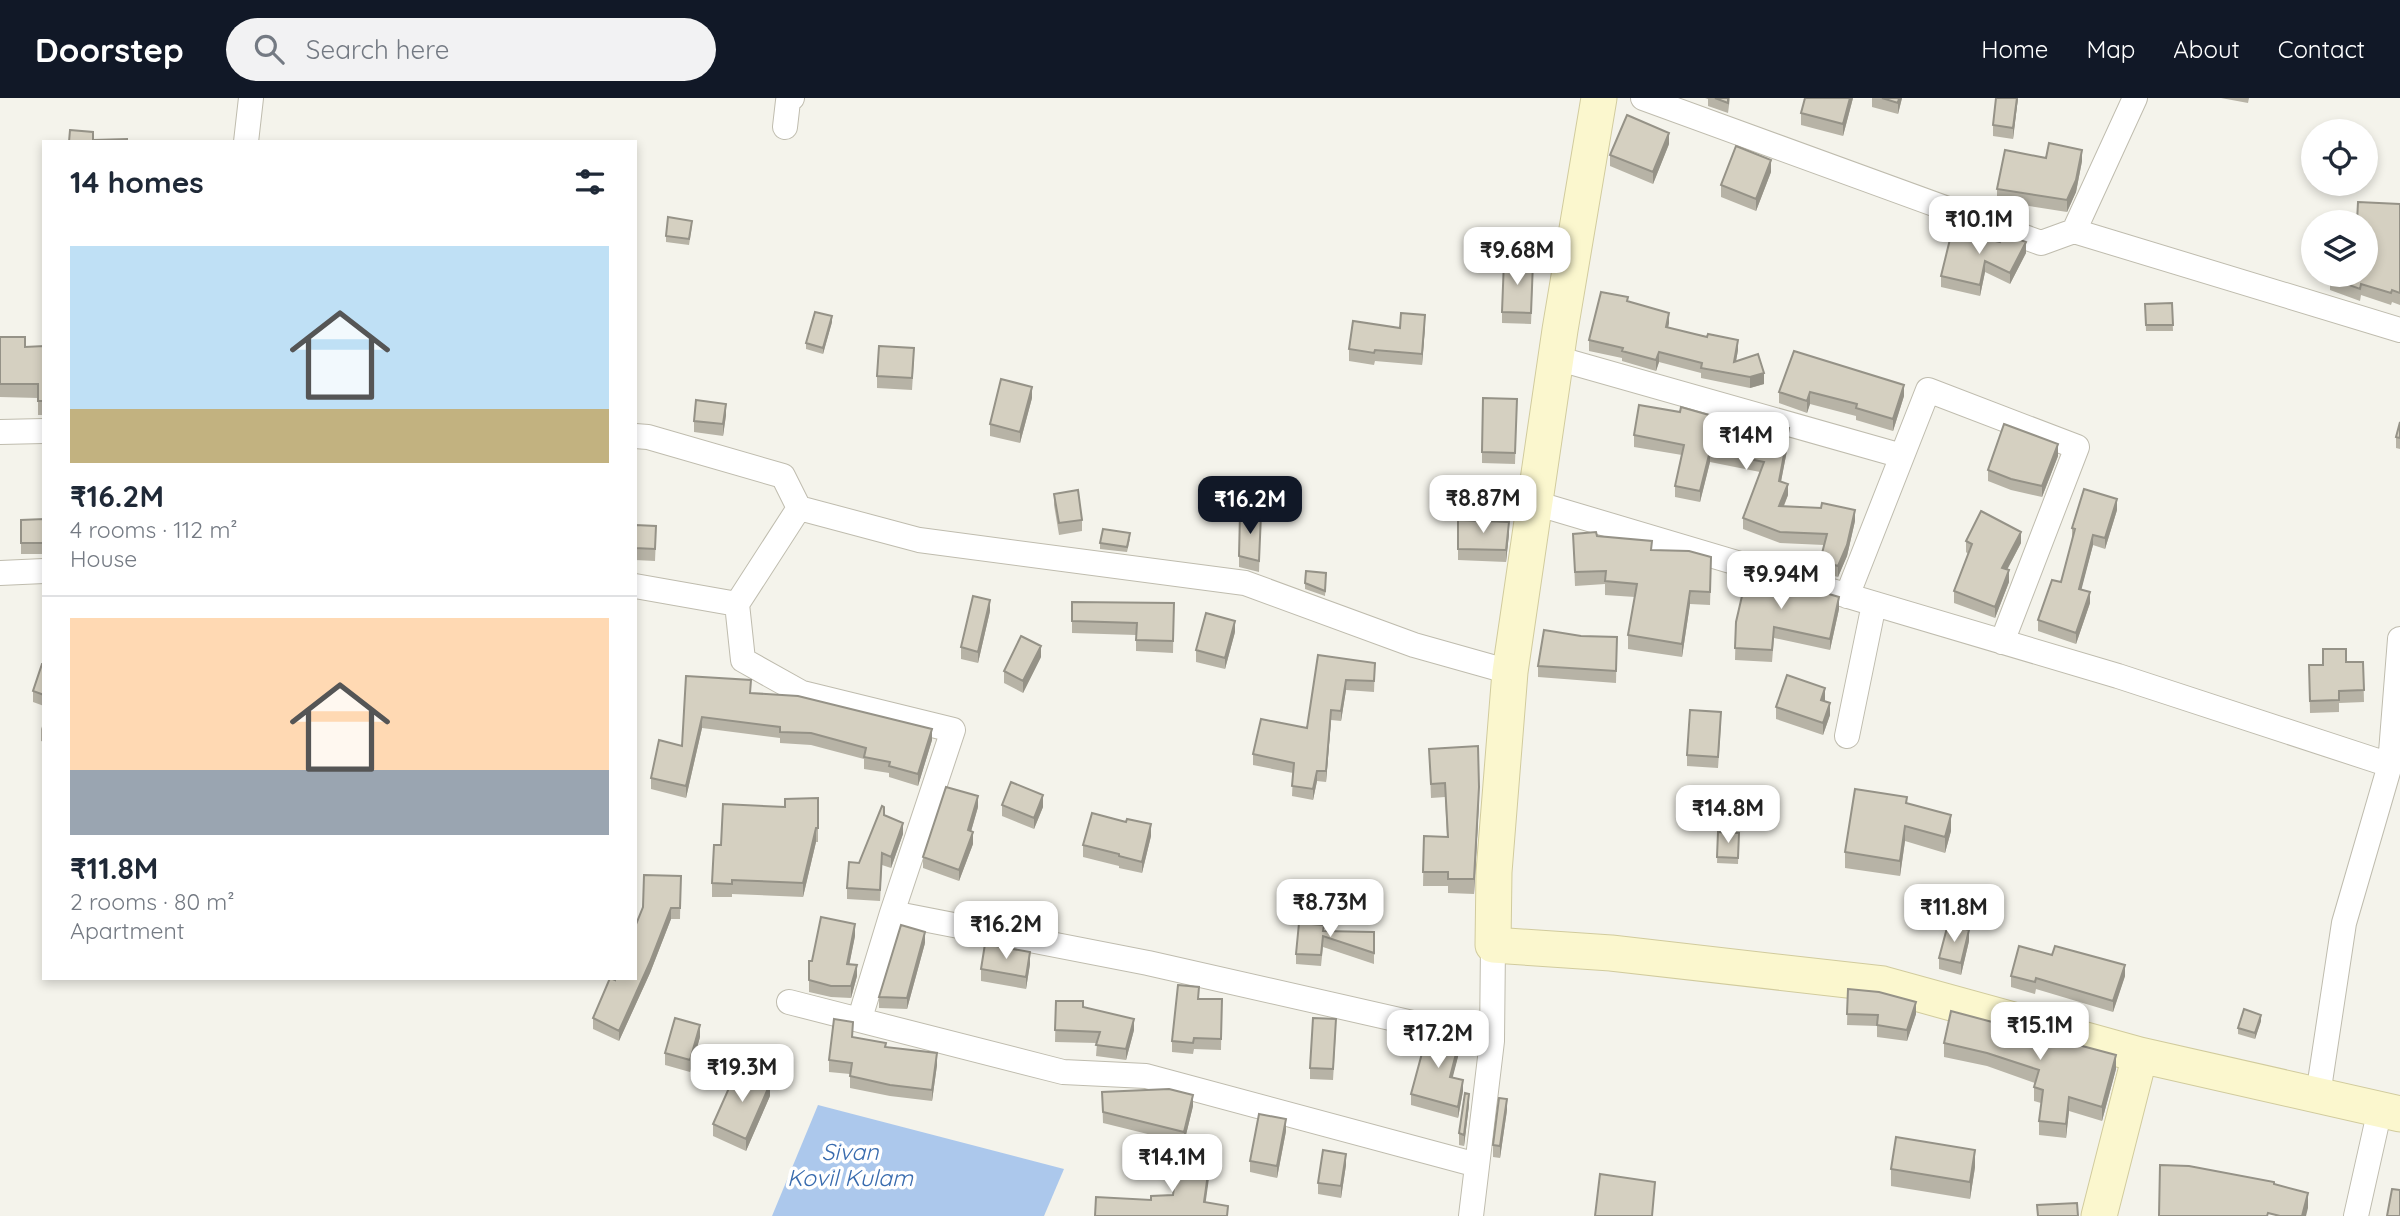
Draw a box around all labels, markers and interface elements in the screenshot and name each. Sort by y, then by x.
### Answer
search box [226,18,716,81]
text: Doorstep [35,29,184,70]
icon: search [250,30,288,68]
text: Search here [306,33,449,66]
text: Home [1981,34,2048,64]
text: Map [2086,34,2135,64]
text: About [2173,34,2240,64]
text: Contact [2278,34,2365,64]
map controls [2301,119,2378,287]
button: locate [2301,119,2378,196]
text: 14 homes [70,163,204,201]
icon: filters [571,163,609,201]
pin: ₹10.1M [1922,197,2036,256]
text: ₹10.1M [1945,204,2013,233]
button: layers [2301,210,2378,287]
pin: ₹9.68M [1460,228,1574,287]
text: ₹9.68M [1480,235,1554,264]
icon: home [277,292,403,418]
pin: ₹14M [1705,412,1787,472]
text: ₹14M [1719,420,1773,449]
pin: ₹16.2M [1193,476,1307,536]
pin: ₹8.87M [1426,476,1540,535]
text: ₹16.2M [70,477,164,515]
text: ₹8.87M [1445,483,1521,512]
text: ₹16.2M [1214,484,1286,513]
text: 4 rooms · 112 m² [70,515,238,544]
text: House [70,544,137,573]
pin: ₹9.94M [1724,552,1838,611]
text: ₹9.94M [1743,559,1819,588]
icon: home [277,664,403,790]
pin: ₹14.8M [1671,786,1785,845]
text: ₹14.8M [1692,793,1764,822]
text: ₹11.8M [70,849,158,887]
pin: ₹8.73M [1273,880,1387,939]
pin: ₹11.8M [1897,884,2011,944]
text: 2 rooms · 80 m² [70,887,235,916]
text: ₹8.73M [1293,887,1367,916]
text: ₹11.8M [1920,892,1988,921]
pin: ₹16.2M [949,902,1063,961]
text: ₹16.2M [970,909,1042,938]
text: Apartment [70,916,184,945]
pin: ₹15.1M [1983,1002,2097,1062]
pin: ₹17.2M [1381,1010,1495,1070]
text: ₹15.1M [2007,1010,2073,1039]
text: ₹17.2M [1403,1018,1473,1047]
pin: ₹19.3M [685,1044,799,1104]
text: ₹19.3M [707,1052,777,1081]
pin: ₹14.1M [1115,1134,1229,1194]
water label: Sivan Kovil Kulam [787,1137,914,1192]
text: ₹14.1M [1138,1142,1206,1171]

